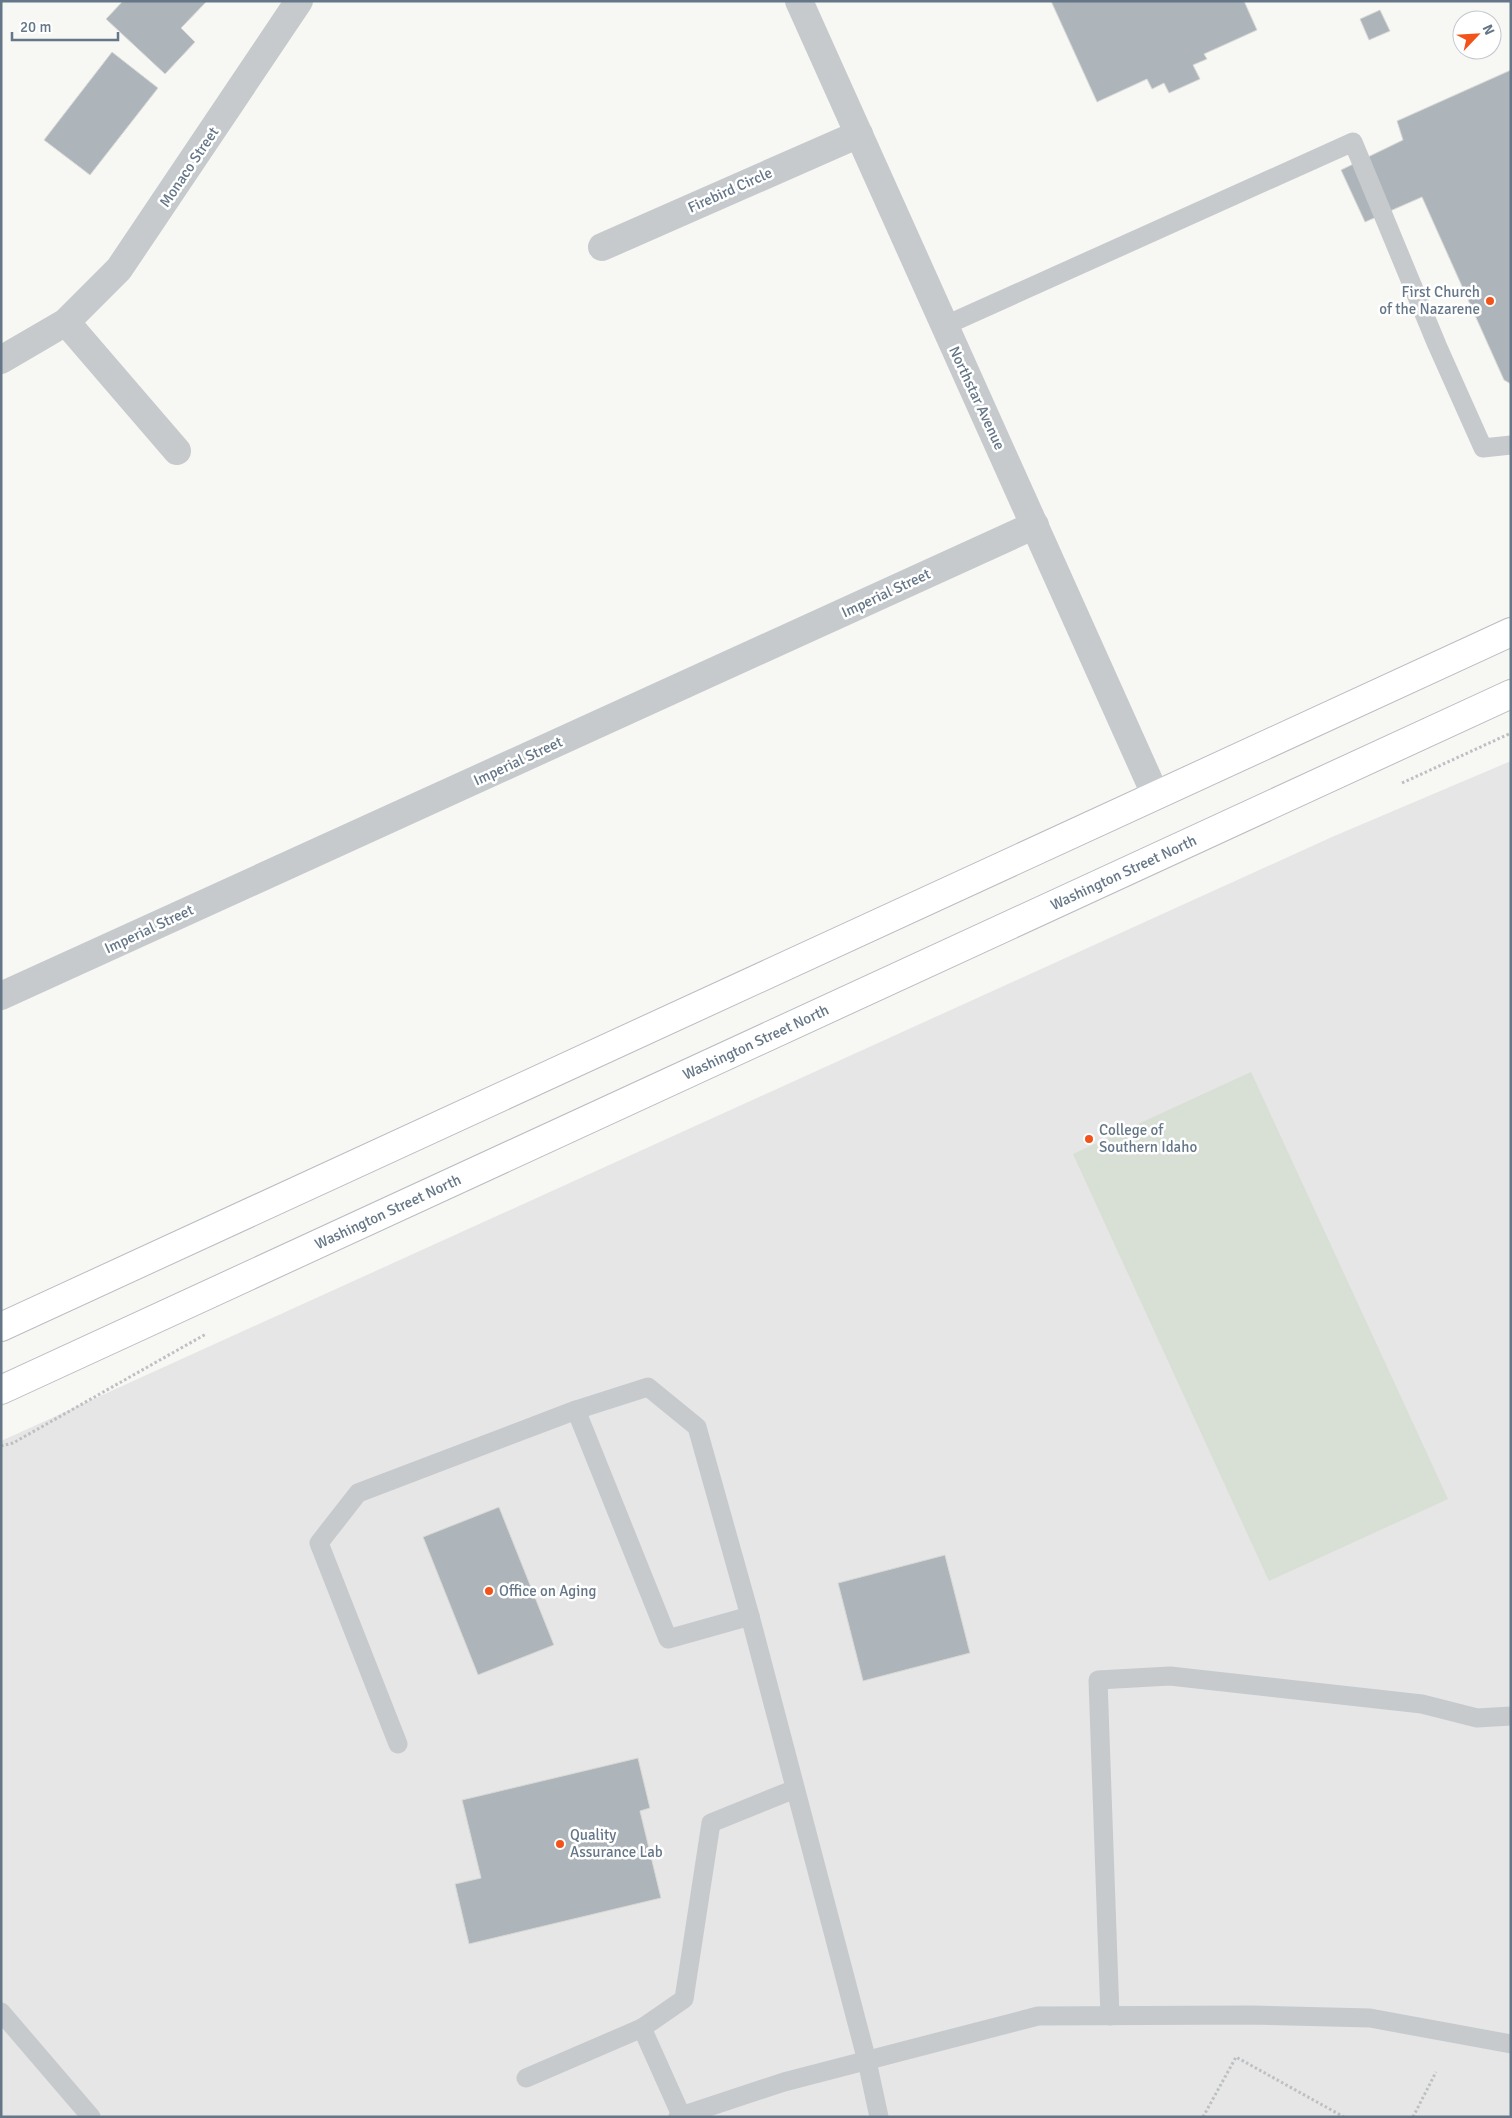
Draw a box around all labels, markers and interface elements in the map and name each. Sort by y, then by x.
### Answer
scale bar [12,10,119,42]
north arrow [1452,10,1502,60]
text: 20 m [20,18,51,36]
text: N [1479,22,1498,38]
street label: Monaco Street [156,123,222,211]
street label: Firebird Circle [685,163,775,217]
place label: First Church of the Nazarene [1379,283,1480,318]
marker: First Church of the Nazarene [1484,295,1496,307]
street label: Northstar Avenue [945,343,1009,453]
street label: Imperial Street [839,565,933,621]
street label: Imperial Street [471,733,565,789]
street label: Washington Street North [1048,831,1199,914]
street label: Imperial Street [102,901,196,957]
street label: Washington Street North [680,1001,832,1084]
place label: College of Southern Idaho [1099,1121,1197,1156]
marker: College of Southern Idaho [1083,1133,1095,1145]
street label: Washington Street North [312,1170,464,1253]
place label: Office on Aging [499,1582,596,1600]
marker: Office on Aging [483,1585,495,1597]
place label: Quality Assurance Lab [570,1826,663,1861]
marker: Quality Assurance Lab [554,1838,566,1850]

